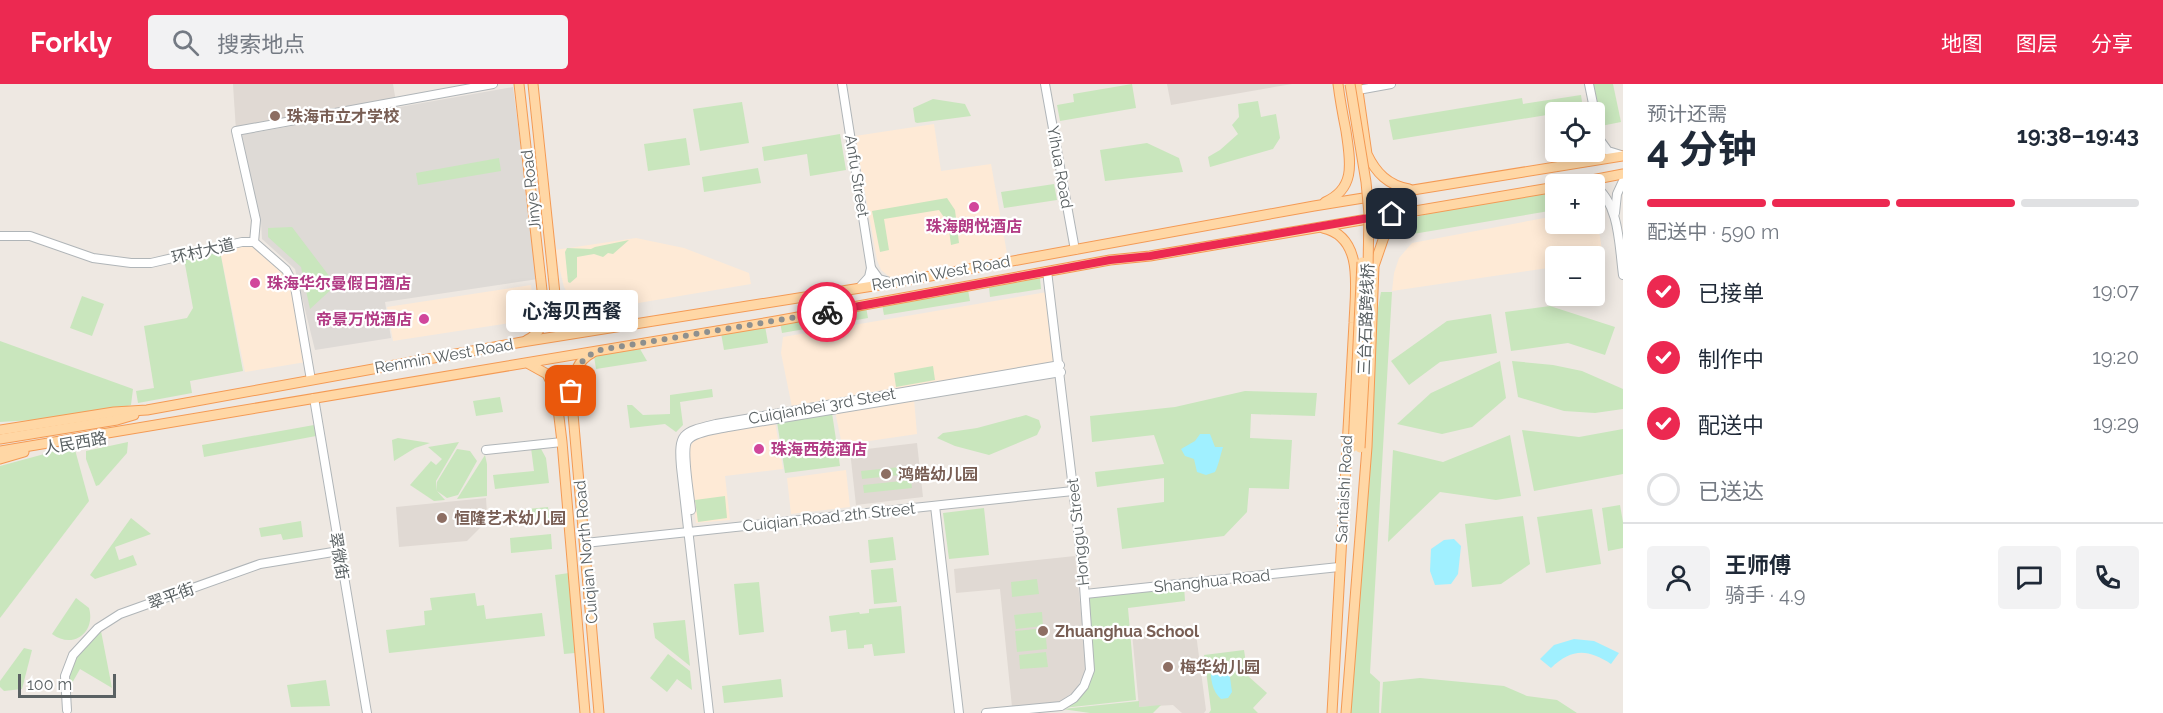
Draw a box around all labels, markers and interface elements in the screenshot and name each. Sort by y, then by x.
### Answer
search box [148,15,568,69]
text: Forkly [30,26,112,59]
icon: search [169,26,202,59]
text: 搜索地点 [217,31,305,57]
text: 地图 [1941,31,1983,56]
text: 图层 [2016,31,2058,56]
text: 分享 [2091,31,2133,56]
map controls [1545,102,1605,306]
button: locate [1545,102,1605,162]
text: 预计还需 [1647,102,1727,126]
place label: 珠海市立才学校 [287,107,400,126]
marker: 珠海市立才学校 [268,109,282,123]
text: 19:38–19:43 [2017,122,2139,148]
street label: Yihua Road [1043,124,1077,210]
text: 4 分钟 [1647,126,1757,172]
street label: Anfu Street [841,133,873,219]
street label: Jinye Road [517,149,545,231]
button: + [1545,174,1605,234]
pin [1366,188,1417,239]
icon: home [1375,197,1408,230]
marker: 珠海朗悦酒店 [967,200,981,214]
place label: 珠海朗悦酒店 [926,217,1022,236]
text: 配送中 · 590 m [1647,220,1779,244]
street label: 环村大道 [170,235,236,267]
button: − [1545,246,1605,306]
street label: Renmin West Road [870,251,1012,295]
street label: 三台石路跨线桥 [1355,263,1377,375]
place label: 珠海华尔曼假日酒店 [267,274,411,293]
icon: check [1647,275,1680,308]
marker: 珠海华尔曼假日酒店 [248,276,262,290]
text: 19:07 [2092,279,2139,303]
text: 已接单 [1698,280,1764,306]
courier [797,282,857,342]
callout: 心海贝西餐 [505,289,637,331]
icon: bike [811,296,844,329]
text: 心海贝西餐 [522,299,622,323]
place label: 帝景万悦酒店 [316,310,412,329]
marker: 帝景万悦酒店 [417,312,431,326]
street label: Renmin West Road [373,334,515,378]
icon: check [1647,341,1680,374]
text: 19:20 [2092,345,2139,369]
text: 制作中 [1698,346,1764,372]
pin [545,365,596,416]
icon: bag [554,374,587,407]
street label: Cuiqianbei 3rd Steet [747,384,898,428]
icon: check [1647,407,1680,440]
text: 19:29 [2093,411,2139,435]
text: 配送中 [1698,412,1764,438]
street label: 人民西路 [42,428,108,458]
street label: Santaishi Road [1332,434,1356,544]
place label: 珠海西苑酒店 [771,440,867,459]
marker: 珠海西苑酒店 [752,442,766,456]
place label: 鸿皓幼儿园 [898,465,978,484]
marker: 鸿皓幼儿园 [879,467,893,481]
street label: Honggu Street [1063,477,1093,587]
text: 已送达 [1698,478,1764,504]
street label: Cuiqian North Road [570,479,602,625]
street label: Cuiqian Road 2th Street [742,498,917,536]
place label: 恒隆艺术幼儿园 [454,509,566,528]
marker: 恒隆艺术幼儿园 [435,511,449,525]
street label: 翠微街 [326,531,352,581]
button: person [1647,546,1710,609]
button: chat [1998,546,2061,609]
button: phone [2076,546,2139,609]
text: 王师傅 [1725,552,1791,578]
street label: Shanghua Road [1153,565,1271,597]
street label: 翠平街 [145,579,197,613]
text: 骑手 · 4.9 [1725,583,1805,607]
place label: Zhuanghua School [1055,622,1200,641]
marker: Zhuanghua School [1036,624,1050,638]
place label: 梅华幼儿园 [1180,658,1260,677]
marker: 梅华幼儿园 [1161,660,1175,674]
scale bar [18,671,116,698]
text: 100 m [27,675,72,694]

